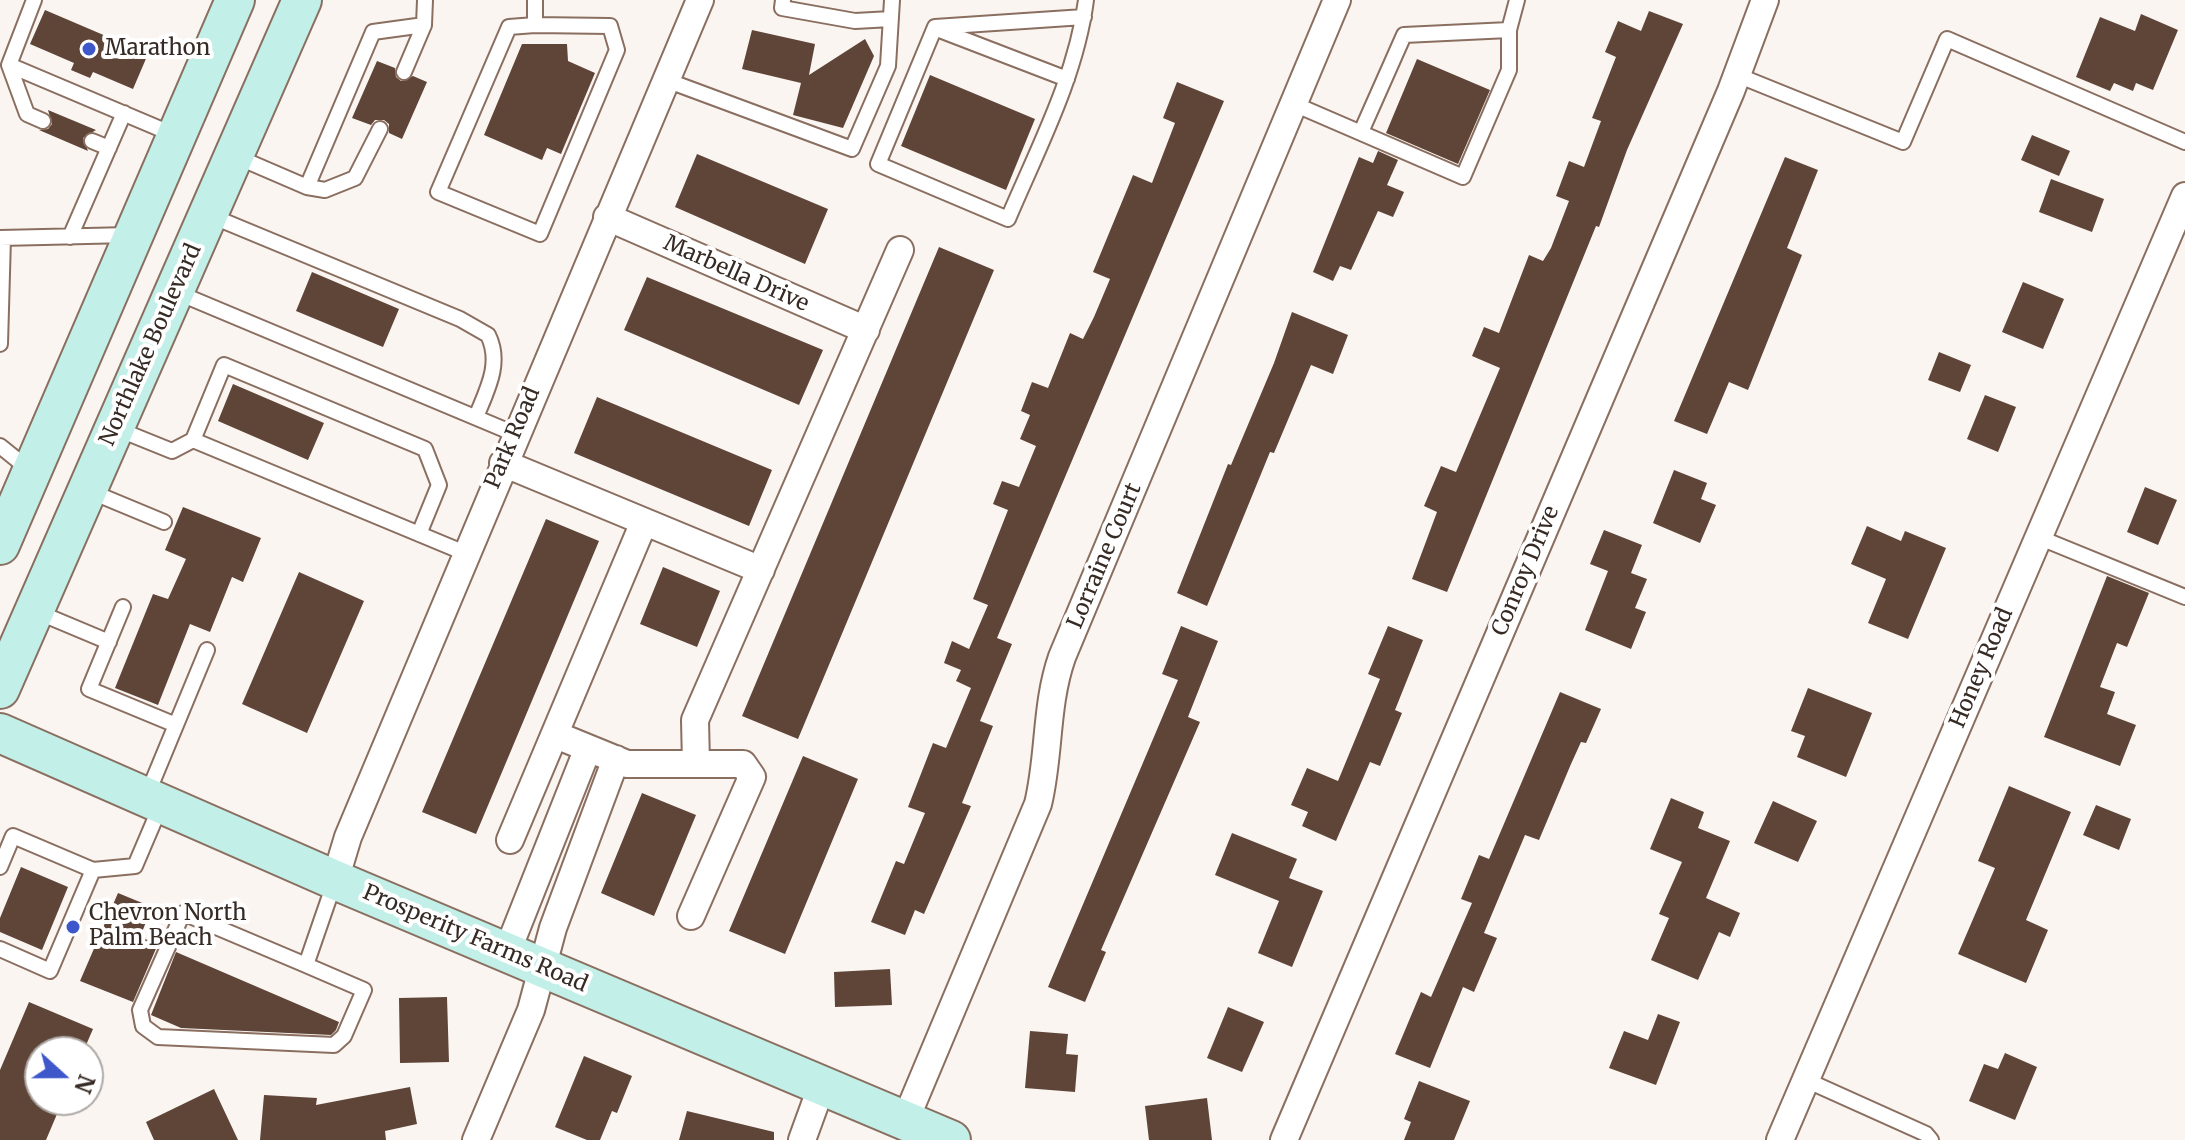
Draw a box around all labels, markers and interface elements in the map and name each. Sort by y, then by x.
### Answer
place label: Marathon [105,36,210,62]
marker: Marathon [80,40,98,58]
street label: Marbella Drive [659,230,813,318]
street label: Northlake Boulevard [95,240,207,450]
street label: Park Road [480,383,546,493]
street label: Lorraine Court [1062,479,1148,633]
street label: Conroy Drive [1487,502,1565,640]
street label: Honey Road [1945,604,2019,732]
street label: Prosperity Farms Road [359,880,591,998]
place label: Chevron North Palm Beach [89,901,246,952]
marker: Chevron North Palm Beach [64,918,82,936]
north arrow [24,1036,104,1116]
text: N [68,1071,101,1097]

